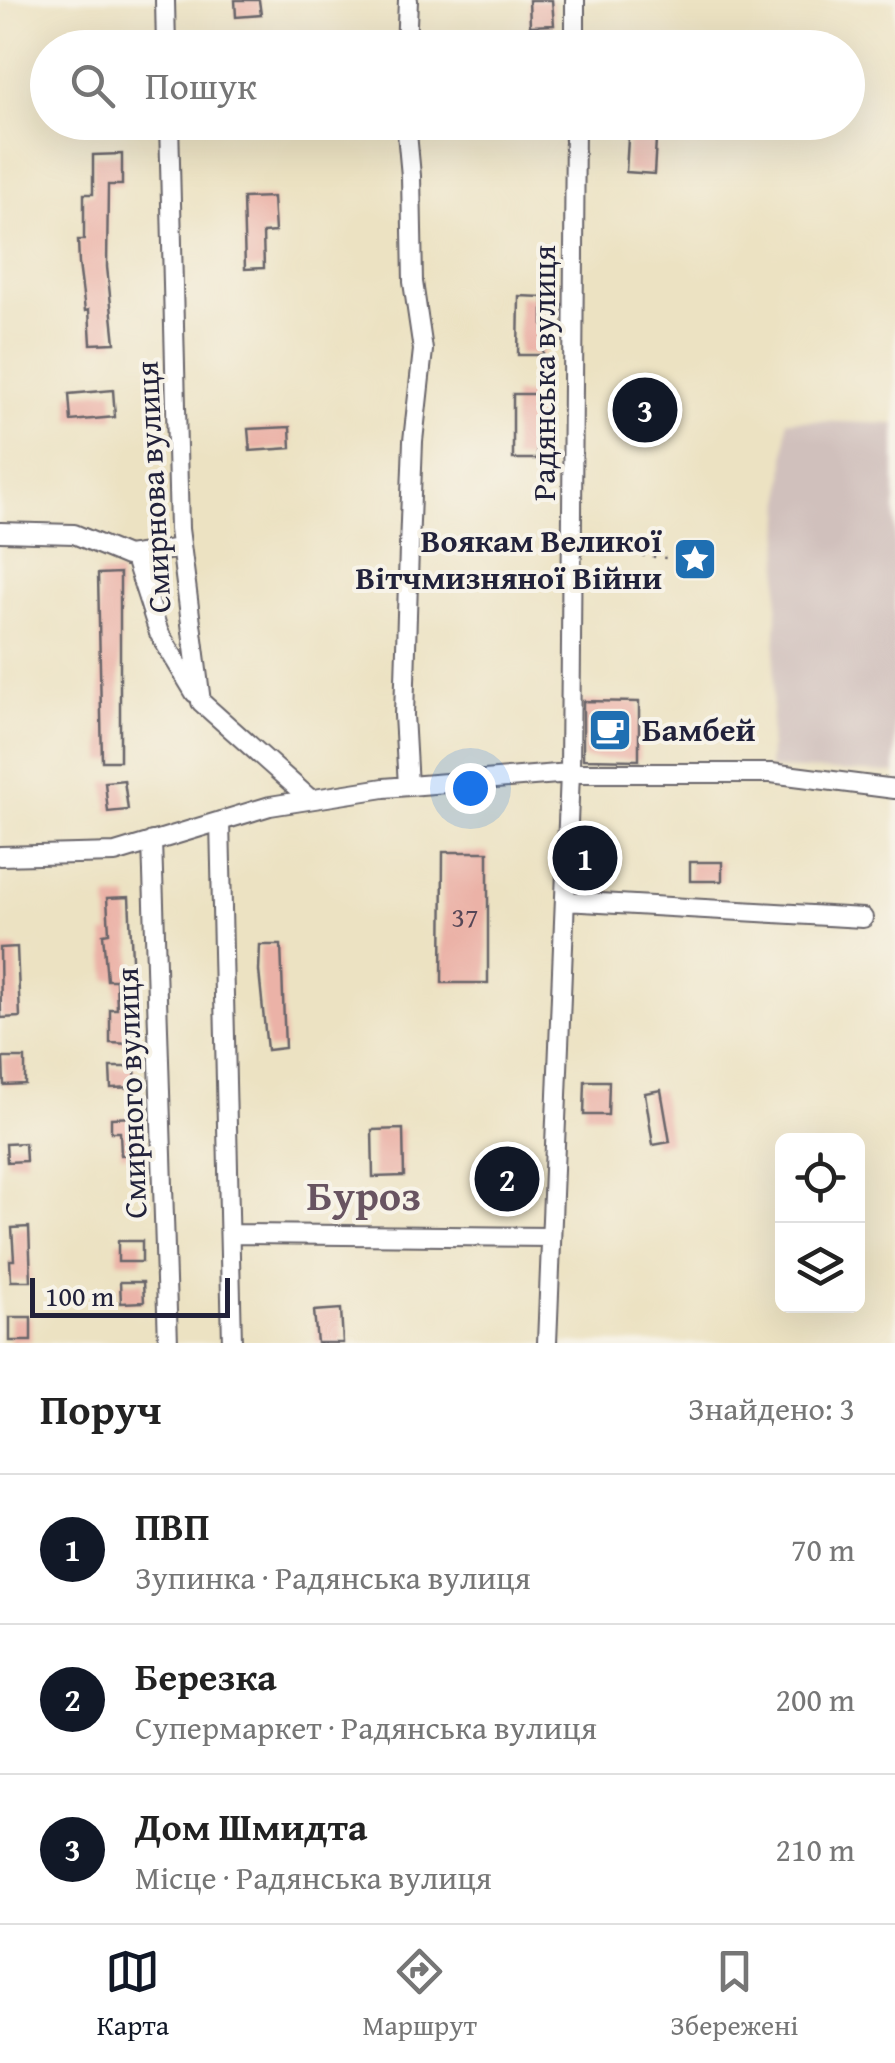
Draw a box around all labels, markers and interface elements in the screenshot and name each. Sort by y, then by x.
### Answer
search box [30,30,865,140]
text: Пошук [145,57,257,113]
icon: search [65,58,120,113]
street label: Радянська вулиця [520,245,567,501]
street label: Смирнова вулиця [122,360,183,614]
pin: 3 [612,372,678,448]
place label: Воякам Великої Вітчмизняної Війни [356,517,663,601]
place icon: Воякам Великої Вітчмизняної Війни [672,536,718,582]
place label: Бамбей [642,706,756,753]
cafe icon: Бамбей [587,707,633,753]
your location [445,763,496,814]
pin: 1 [552,820,618,896]
house number: 37 [452,896,478,937]
street label: Смирного вулиця [103,967,158,1219]
map controls [775,1133,865,1313]
button: locate [775,1133,865,1223]
pin: 2 [474,1142,540,1216]
district label: Буроз [307,1164,421,1225]
button: layers [775,1223,865,1313]
scale bar [30,1273,230,1318]
text: 100 m [45,1275,114,1316]
text: Поруч [40,1378,161,1439]
text: Знайдено: 3 [688,1385,855,1432]
text: ПВП [135,1498,210,1554]
text: 1 [64,1526,81,1573]
text: 70 m [791,1526,855,1573]
text: Зупинка · Радянська вулиця [135,1554,531,1601]
text: Березка [135,1648,277,1704]
text: 2 [64,1676,81,1723]
text: 200 m [776,1676,855,1723]
text: Супермаркет · Радянська вулиця [135,1704,597,1751]
text: Дом Шмидта [135,1798,367,1854]
text: 3 [64,1826,81,1873]
text: 210 m [776,1826,855,1873]
text: Місце · Радянська вулиця [135,1854,492,1901]
tab: Карта [97,1944,169,2045]
tab: Маршрут [362,1944,477,2045]
tab: Збережені [670,1944,798,2045]

